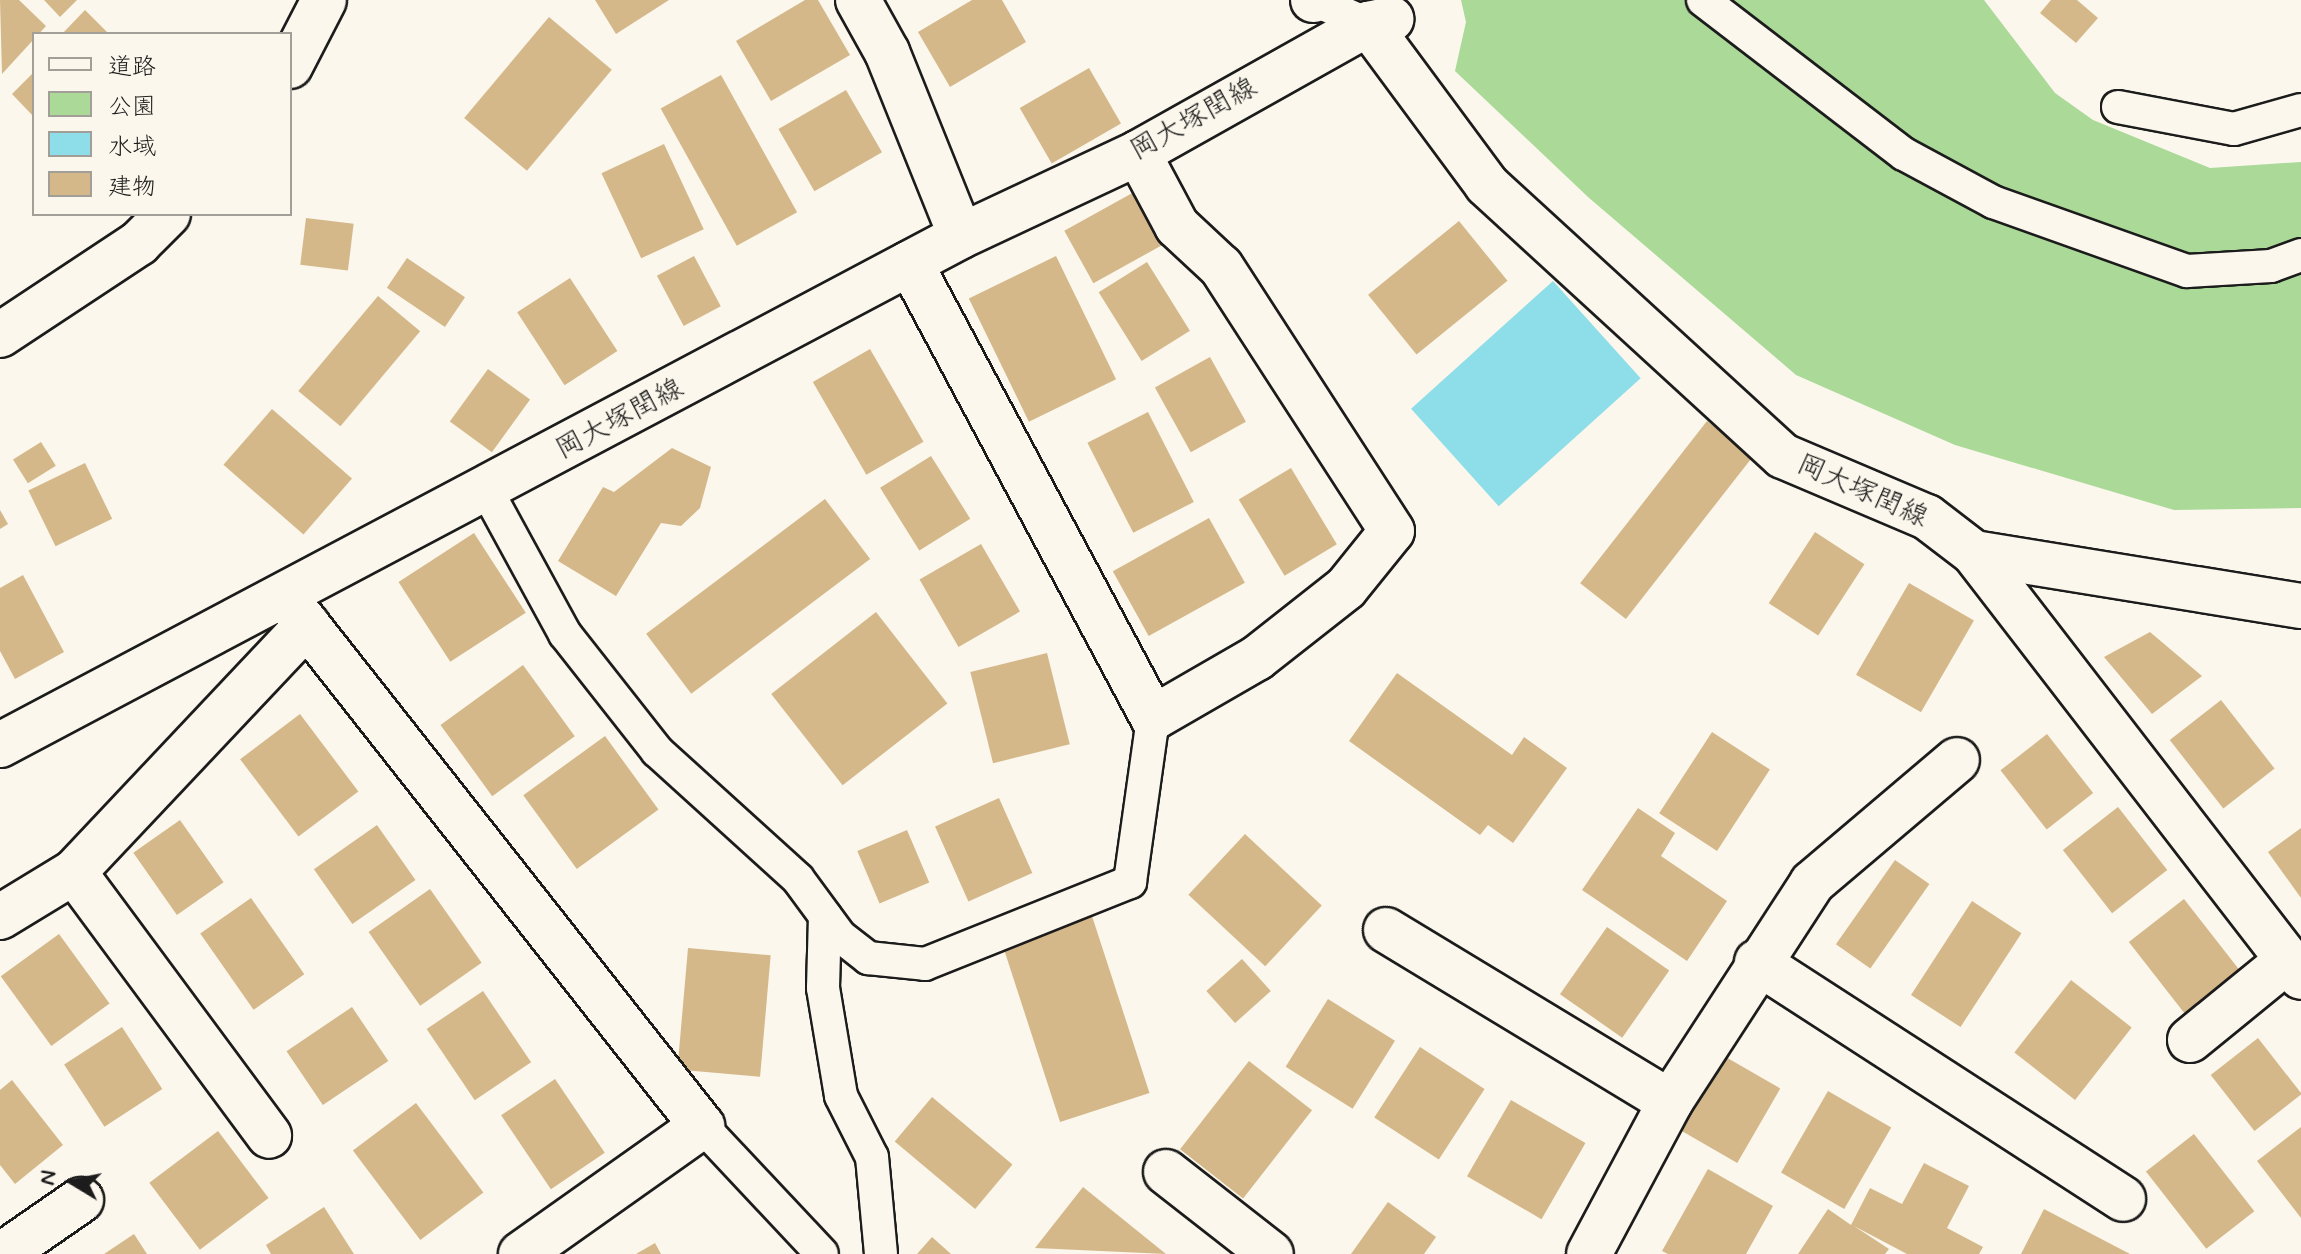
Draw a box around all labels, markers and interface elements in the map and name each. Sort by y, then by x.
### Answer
legend [32,32,292,216]
text: 道路 [108,52,156,83]
street label: 岡大塚閏線 [1125,71,1263,169]
text: 公園 [108,92,156,123]
text: 水域 [108,132,156,163]
text: 建物 [108,172,156,203]
street label: 岡大塚閏線 [550,372,690,468]
street label: 岡大塚閏線 [1791,448,1933,536]
north arrow [32,1142,112,1222]
text: N [33,1168,63,1187]

